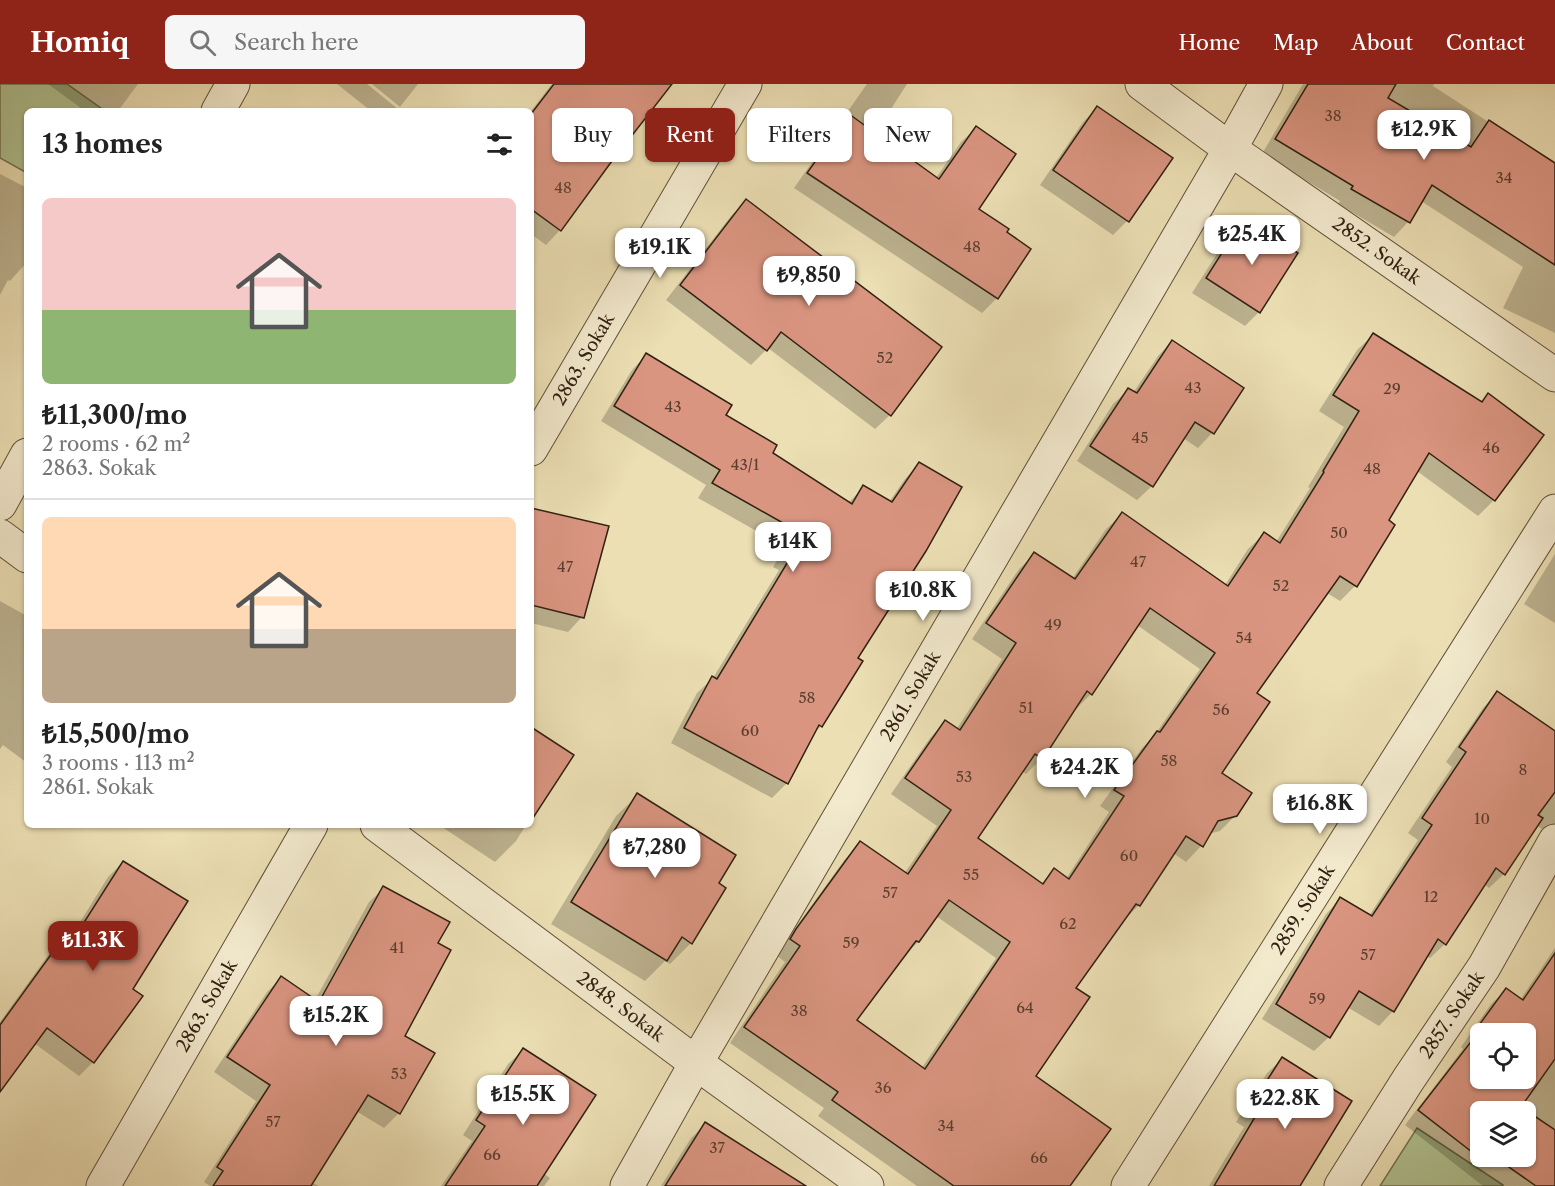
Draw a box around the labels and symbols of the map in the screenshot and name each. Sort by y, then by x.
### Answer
house number: 38 [1324,106,1342,125]
pin: ₺12.9K [1375,110,1473,161]
house number: 34 [1496,168,1512,187]
house number: 48 [554,178,572,197]
street label: 2852. Sokak [1328,213,1426,290]
pin: ₺25.4K [1203,215,1301,266]
pin: ₺19.1K [611,228,709,279]
house number: 48 [963,237,981,256]
pin: ₺9,850 [760,256,858,307]
street label: 2863. Sokak [548,308,620,409]
house number: 52 [877,348,893,367]
house number: 43 [1185,378,1201,397]
house number: 29 [1383,379,1401,398]
house number: 43 [665,397,681,416]
house number: 45 [1132,428,1148,447]
house number: 46 [1482,438,1500,457]
house number: 43/1 [731,455,760,474]
house number: 48 [1363,459,1381,478]
pin: ₺14K [757,522,829,573]
house number: 50 [1330,523,1348,542]
house number: 47 [1130,552,1147,571]
house number: 47 [557,557,574,576]
pin: ₺10.8K [874,571,972,622]
house number: 52 [1273,576,1289,595]
house number: 49 [1044,615,1062,634]
house number: 54 [1236,628,1252,647]
street label: 2861. Sokak [876,646,946,745]
house number: 58 [798,688,816,707]
house number: 51 [1019,698,1034,717]
house number: 56 [1213,700,1230,719]
house number: 60 [741,721,759,740]
pin: ₺24.2K [1036,748,1134,799]
house number: 58 [1160,751,1178,770]
house number: 8 [1519,760,1528,779]
house number: 53 [956,767,972,786]
pin: ₺16.8K [1271,784,1369,835]
house number: 10 [1474,809,1490,828]
pin: ₺7,280 [606,828,704,879]
house number: 60 [1120,846,1138,865]
street label: 2859. Sokak [1266,859,1340,959]
house number: 55 [963,865,979,884]
house number: 57 [882,883,898,902]
house number: 12 [1424,887,1438,906]
house number: 62 [1059,914,1077,933]
pin: ₺11.3K [44,921,142,972]
house number: 59 [843,933,859,952]
house number: 41 [390,938,405,957]
house number: 57 [1360,945,1376,964]
street label: 2863. Sokak [172,954,243,1056]
street label: 2857. Sokak [1415,966,1490,1062]
street label: 2848. Sokak [573,967,670,1047]
house number: 59 [1309,989,1325,1008]
pin: ₺15.2K [287,996,385,1047]
house number: 64 [1016,998,1034,1017]
house number: 38 [790,1001,808,1020]
house number: 53 [391,1064,407,1083]
pin: ₺15.5K [474,1075,572,1126]
house number: 36 [874,1078,892,1097]
pin: ₺22.8K [1236,1079,1334,1130]
house number: 57 [265,1112,281,1131]
house number: 34 [938,1116,954,1135]
house number: 37 [709,1138,725,1157]
house number: 66 [483,1145,501,1164]
house number: 66 [1030,1148,1048,1167]

